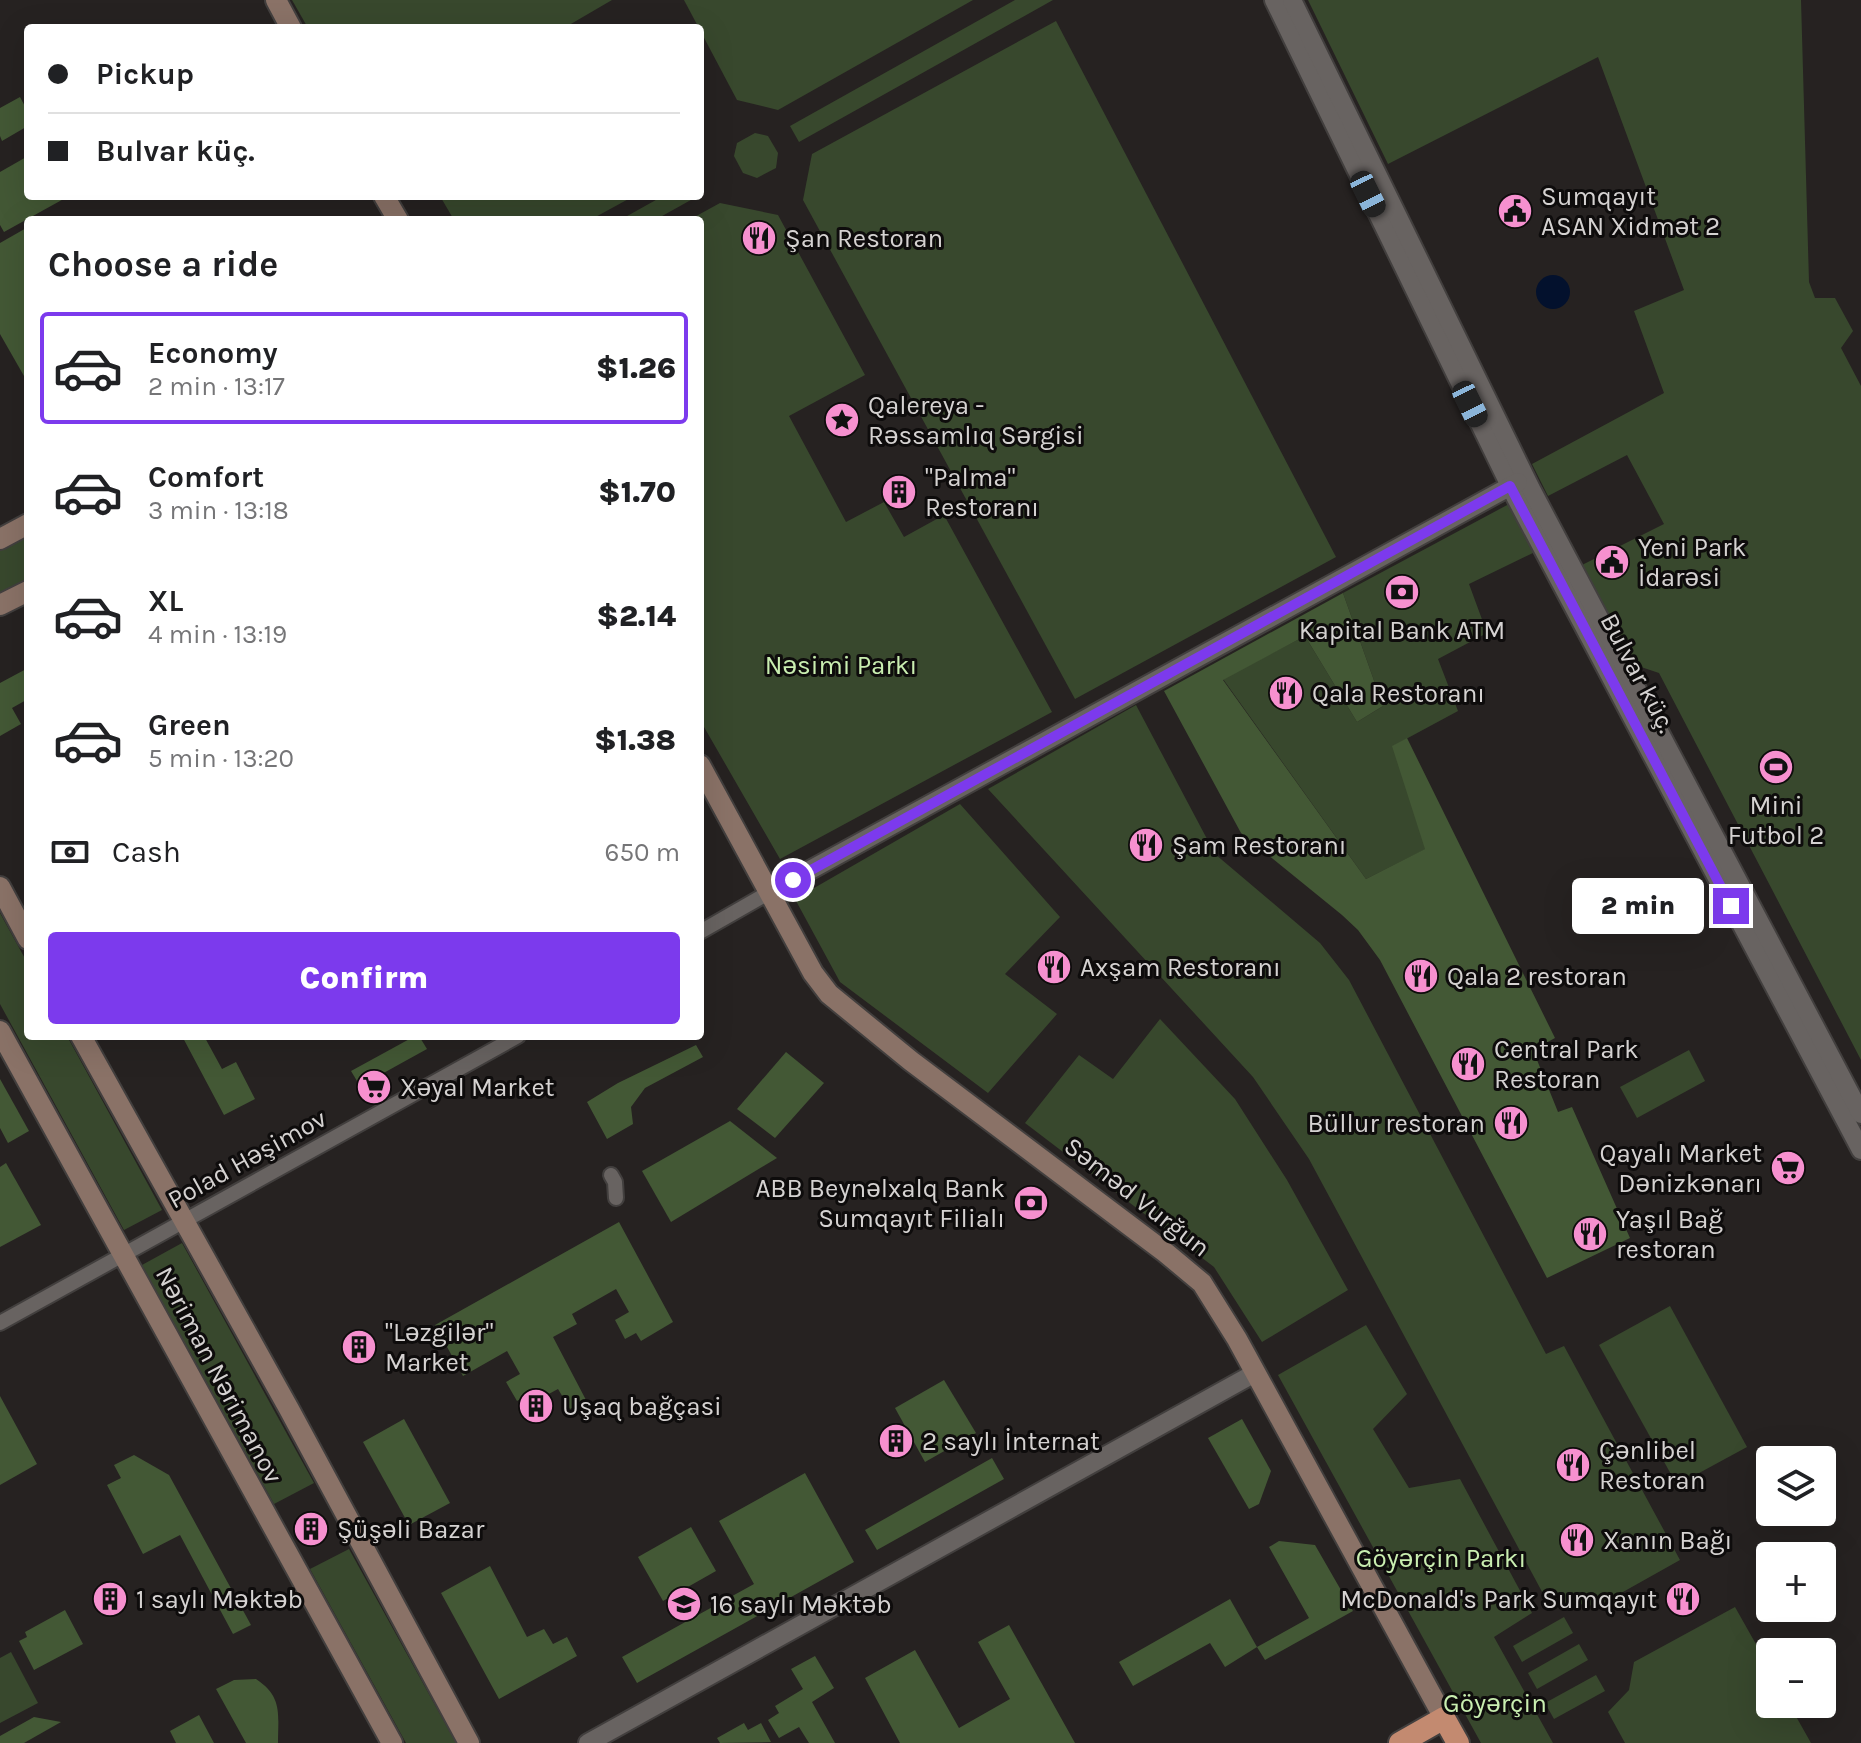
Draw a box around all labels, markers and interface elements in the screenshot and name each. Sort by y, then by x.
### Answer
text: Pickup [96,56,194,92]
text: Bulvar küç. [96,133,255,169]
car [1347,167,1389,221]
place label: Sumqayıt ASAN Xidmət 2 [1541,181,1720,242]
public building icon: Sumqayıt ASAN Xidmət 2 [1496,192,1534,230]
restaurant icon: Şan Restoran [740,219,778,257]
place label: Şan Restoran [785,223,943,254]
text: Choose a ride [48,243,278,285]
icon: car [52,332,124,404]
text: Economy [148,335,278,371]
text: $1.26 [596,350,676,386]
text: 2 min · 13:17 [148,371,285,402]
car [1449,377,1491,431]
place label: Qalereya - Rəssamlıq Sərgisi [868,390,1084,451]
place icon: Qalereya - Rəssamlıq Sərgisi [823,401,861,439]
icon: car [52,456,124,528]
text: Comfort [148,459,264,495]
place label: "Palma" Restoranı [925,462,1039,523]
building icon: "Palma" Restoranı [880,473,918,511]
text: $1.70 [598,474,676,510]
text: 3 min · 13:18 [148,495,289,526]
place label: Yeni Park İdarəsi [1638,532,1746,593]
public building icon: Yeni Park İdarəsi [1593,543,1631,581]
bank icon: Kapital Bank ATM [1383,573,1421,611]
icon: car [52,580,124,652]
text: XL [148,583,183,619]
text: $2.14 [596,598,676,634]
street label: Bulvar küç. [1594,608,1682,738]
place label: Kapital Bank ATM [1299,615,1505,646]
text: 4 min · 13:19 [148,619,287,650]
park label: Nəsimi Parkı [765,650,917,681]
restaurant icon: Qala Restoranı [1267,674,1305,712]
place label: Qala Restoranı [1312,678,1485,709]
icon: car [52,704,124,776]
text: Green [148,707,231,743]
text: $1.38 [594,722,676,758]
text: 5 min · 13:20 [148,743,294,774]
sports icon: Mini Futbol 2 [1757,748,1795,786]
place label: Mini Futbol 2 [1728,790,1824,851]
restaurant icon: Şam Restoranı [1127,826,1165,864]
icon: cash [48,830,92,874]
place label: Şam Restoranı [1172,830,1347,861]
text: Cash [112,834,181,870]
text: 650 m [605,837,680,868]
route start [775,862,811,898]
callout: 2 min [1571,878,1703,934]
route end [1713,888,1749,924]
text: 2 min [1601,890,1675,921]
button: Confirm [48,932,680,1024]
restaurant icon: Axşam Restoranı [1035,948,1073,986]
place label: Axşam Restoranı [1080,952,1281,983]
restaurant icon: Qala 2 restoran [1402,957,1440,995]
place label: Qala 2 restoran [1447,961,1627,992]
place label: Central Park Restoran [1494,1034,1639,1095]
restaurant icon: Central Park Restoran [1449,1045,1487,1083]
supermarket icon: Xəyal Market [355,1068,393,1106]
place label: Xəyal Market [400,1072,555,1103]
street label: Polad Həşimov [162,1103,332,1215]
restaurant icon: Büllur restoran [1492,1104,1530,1142]
place label: Büllur restoran [1307,1108,1485,1139]
street label: Səməd Vurğun [1058,1130,1216,1264]
place label: Qayalı Market Dənizkənarı [1600,1138,1762,1199]
supermarket icon: Qayalı Market Dənizkənarı [1769,1149,1807,1187]
place label: ABB Beynəlxalq Bank Sumqayıt Filialı [755,1173,1005,1234]
bank icon: ABB Beynəlxalq Bank Sumqayıt Filialı [1012,1184,1050,1222]
place label: Yaşıl Bağ restoran [1616,1204,1723,1265]
restaurant icon: Yaşıl Bağ restoran [1571,1215,1609,1253]
street label: Nəriman Nərimanov [149,1261,289,1489]
place label: "Ləzgilər" Market [385,1317,493,1378]
building icon: "Ləzgilər" Market [340,1328,378,1366]
building icon: Uşaq bağçasi [517,1387,555,1425]
place label: Uşaq bağçasi [562,1391,722,1422]
building icon: 2 saylı İnternat [877,1422,915,1460]
place label: 2 saylı İnternat [922,1426,1100,1457]
place label: Çənlibel Restoran [1599,1435,1705,1496]
restaurant icon: Çənlibel Restoran [1554,1446,1592,1484]
map controls [1756,1446,1836,1718]
button: layers [1756,1446,1836,1526]
building icon: Şüşəli Bazar [292,1510,330,1548]
place label: Şüşəli Bazar [337,1514,485,1545]
restaurant icon: Xanın Bağı [1558,1521,1596,1559]
place label: Xanın Bağı [1603,1525,1732,1556]
button: + [1756,1542,1836,1622]
park label: Göyərçin Parkı [1356,1543,1526,1574]
building icon: 1 saylı Məktəb [91,1580,129,1618]
restaurant icon: McDonald's Park Sumqayıt [1664,1580,1702,1618]
place label: 1 saylı Məktəb [136,1584,303,1615]
place label: McDonald's Park Sumqayıt [1340,1584,1657,1615]
school or university icon: 16 saylı Məktəb [665,1585,703,1623]
place label: 16 saylı Məktəb [710,1589,892,1620]
button: − [1756,1638,1836,1718]
park label: Göyərçin [1443,1688,1547,1719]

